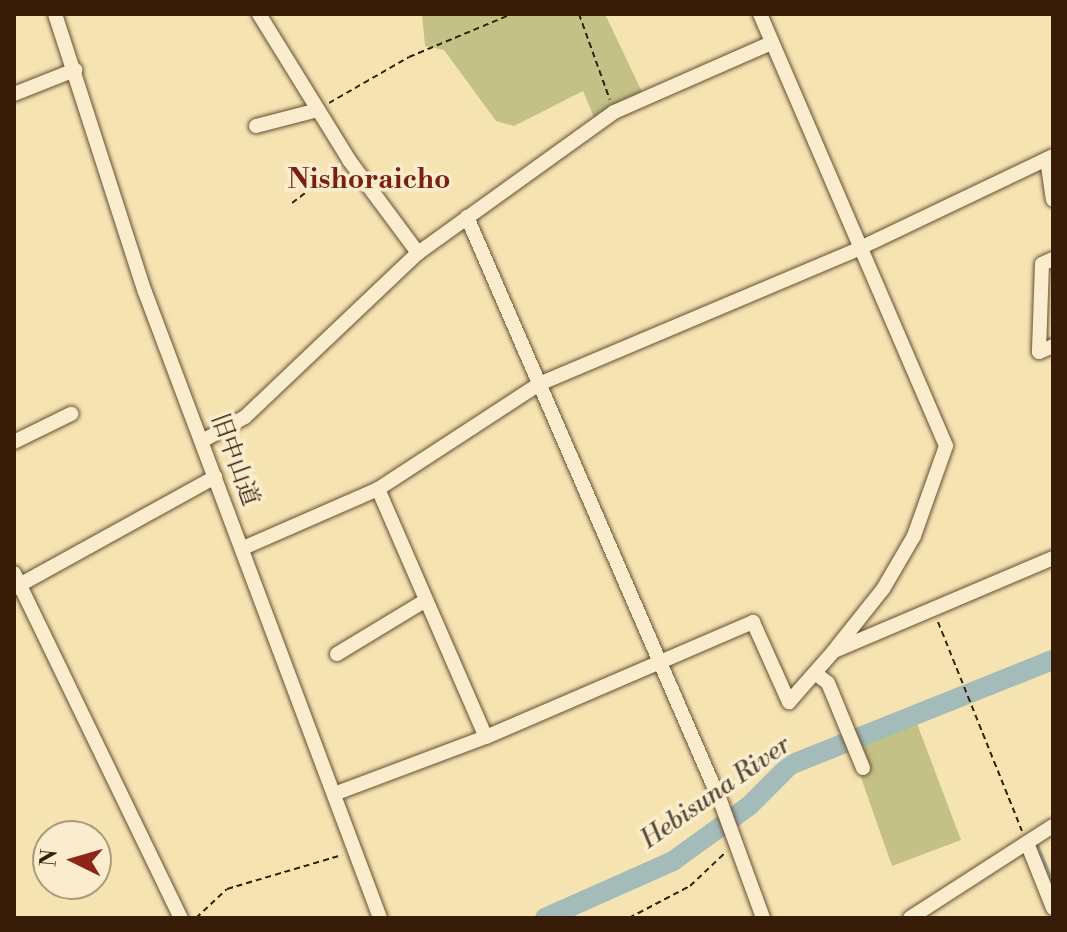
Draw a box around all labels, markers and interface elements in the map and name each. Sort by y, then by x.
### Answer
district label: Nishoraicho [287,163,451,197]
street label: 旧中山道 [204,410,264,510]
water label: Hebisuna River [635,730,797,856]
north arrow [32,820,112,900]
text: N [35,848,64,868]

